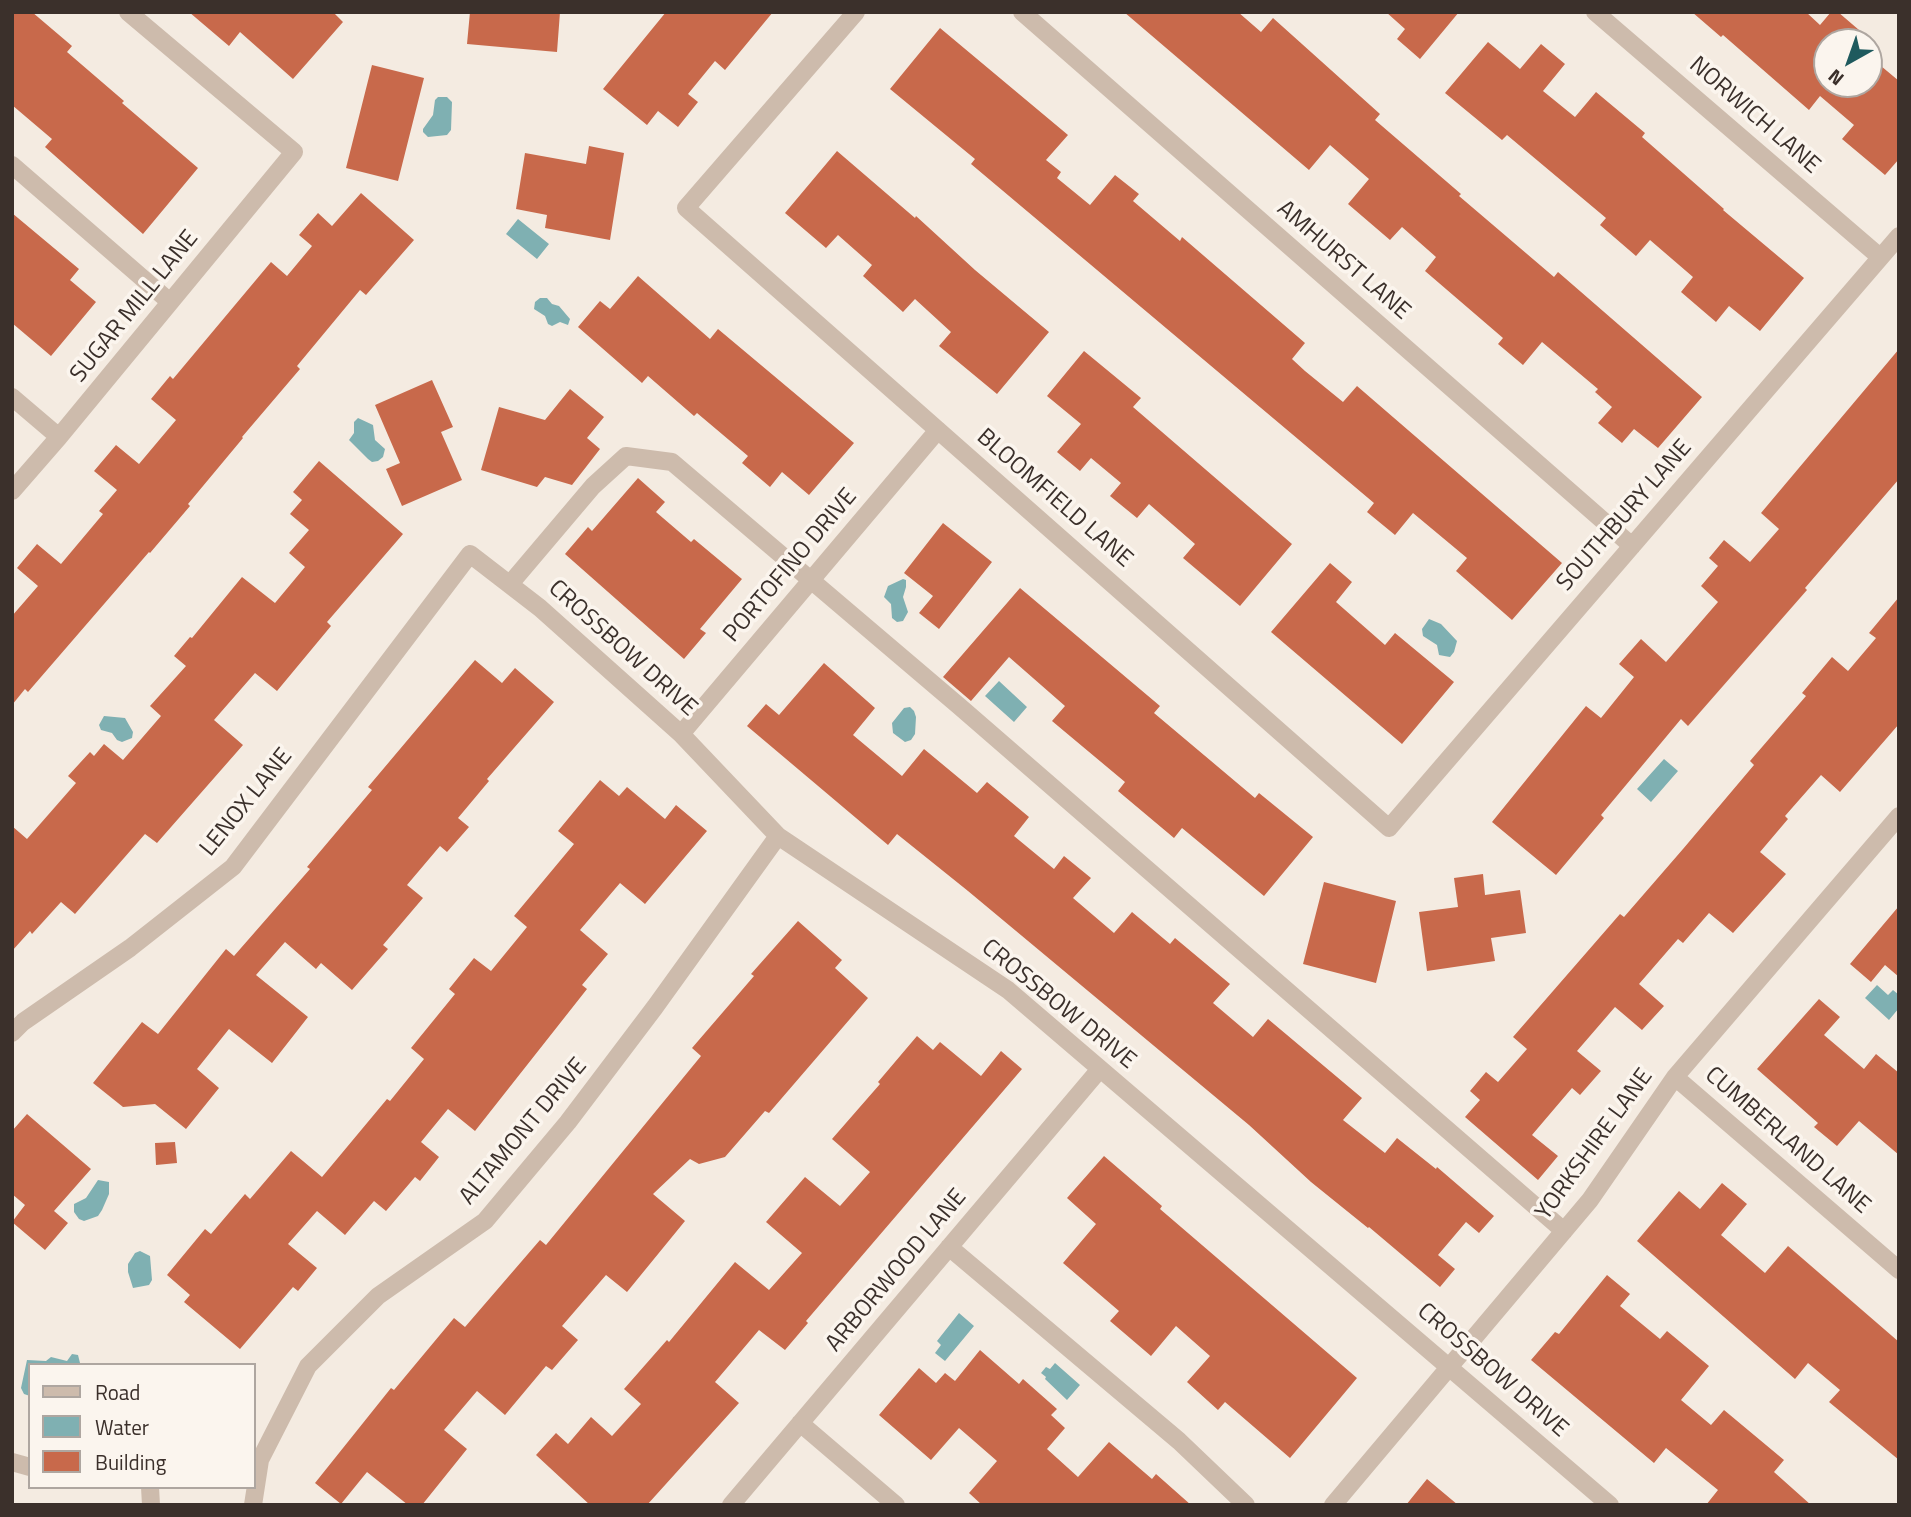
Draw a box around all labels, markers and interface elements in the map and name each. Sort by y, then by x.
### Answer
north arrow [1813,28,1883,98]
street label: NORWICH LANE [1683,51,1825,181]
text: N [1821,63,1850,93]
street label: AMHURST LANE [1270,195,1416,327]
street label: SUGAR MILL LANE [65,225,205,389]
street label: BLOOMFIELD LANE [970,424,1138,574]
street label: SOUTHBURY LANE [1551,434,1699,598]
street label: PORTOFINO DRIVE [718,483,864,649]
street label: CROSSBOW DRIVE [542,575,702,723]
street label: LENOX LANE [195,743,299,863]
street label: CROSSBOW DRIVE [975,934,1141,1076]
street label: ALTAMONT DRIVE [454,1053,594,1211]
street label: CUMBERLAND LANE [1698,1061,1876,1221]
street label: YORKSHIRE LANE [1530,1064,1660,1226]
street label: ARBORWOOD LANE [821,1184,973,1358]
street label: CROSSBOW DRIVE [1411,1298,1573,1444]
legend [28,1363,256,1489]
text: Road [95,1376,140,1408]
text: Water [95,1411,149,1443]
text: Building [95,1446,166,1478]

